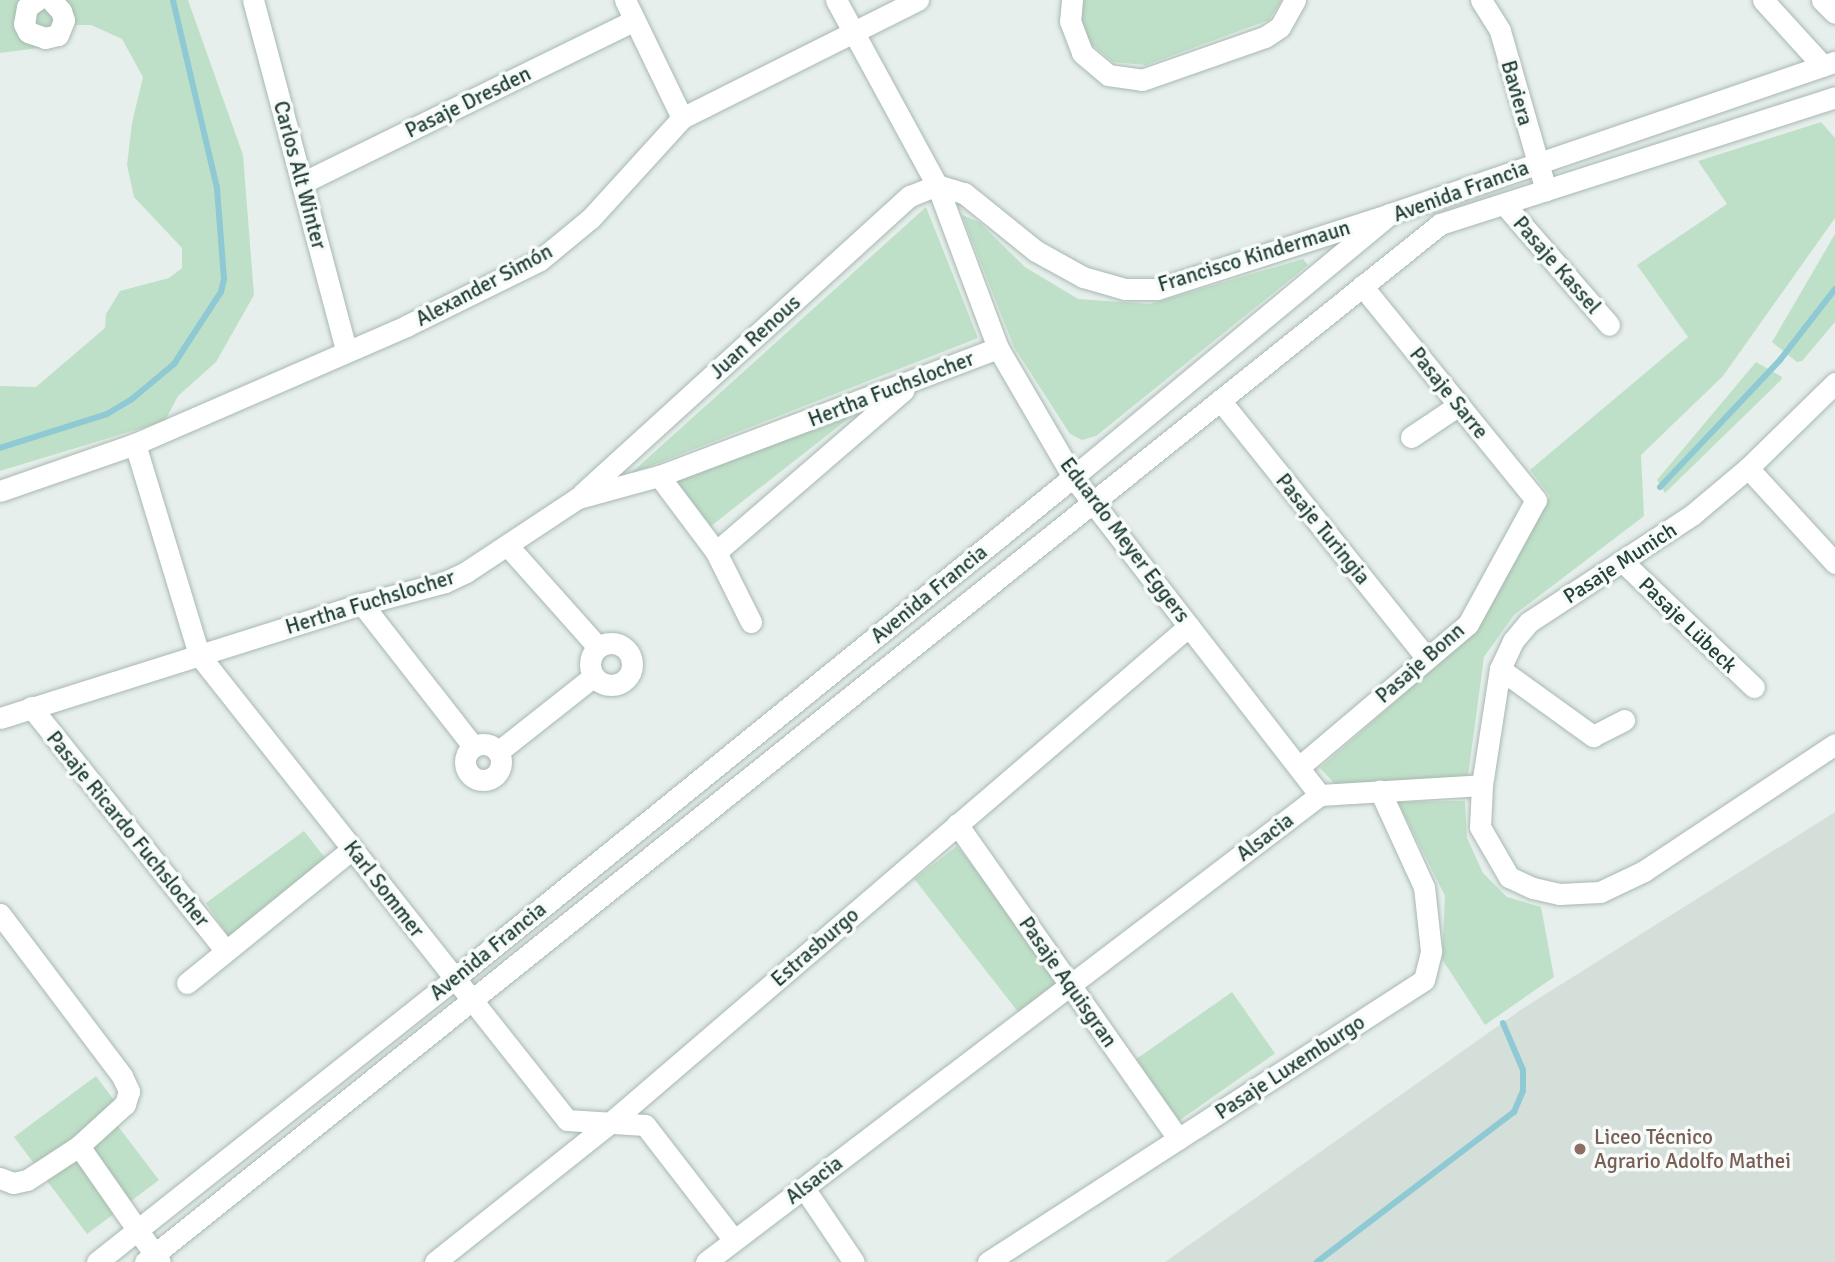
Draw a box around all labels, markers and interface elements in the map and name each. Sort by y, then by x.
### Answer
street label: Baviera [1496,57,1538,129]
street label: Pasaje Dresden [401,61,535,143]
street label: Carlos Alt Winter [268,98,332,252]
street label: Avenida Francia [1390,155,1532,227]
street label: Pasaje Kassel [1508,211,1606,319]
street label: Francisco Kindermaun [1155,215,1353,297]
street label: Alexander Simón [411,238,557,332]
street label: Juan Renous [704,290,806,384]
street label: Pasaje Sarre [1404,342,1494,444]
street label: Hertha Fuchslocher [804,346,978,432]
street label: Eduardo Meyer Eggers [1055,453,1195,627]
street label: Pasaje Turingia [1271,468,1375,590]
street label: Pasaje Munich [1559,517,1681,609]
street label: Avenida Francia [866,539,992,649]
street label: Hertha Fuchslocher [282,564,458,640]
street label: Pasaje Lübeck [1634,572,1742,678]
street label: Pasaje Bonn [1370,618,1470,708]
street label: Pasaje Ricardo Fuchslocher [41,726,215,932]
street label: Alsacia [1231,807,1299,867]
street label: Karl Sommer [338,836,430,942]
street label: Avenida Francia [425,896,551,1006]
street label: Estrasburgo [766,902,864,992]
street label: Pasaje Aquisgran [1014,912,1122,1052]
street label: Pasaje Luxemburgo [1210,1009,1370,1125]
place label: Liceo Técnico Agrario Adolfo Mathei [1594,1124,1791,1174]
marker: Liceo Técnico Agrario Adolfo Mathei [1572,1141,1588,1157]
street label: Alsacia [780,1150,848,1210]

